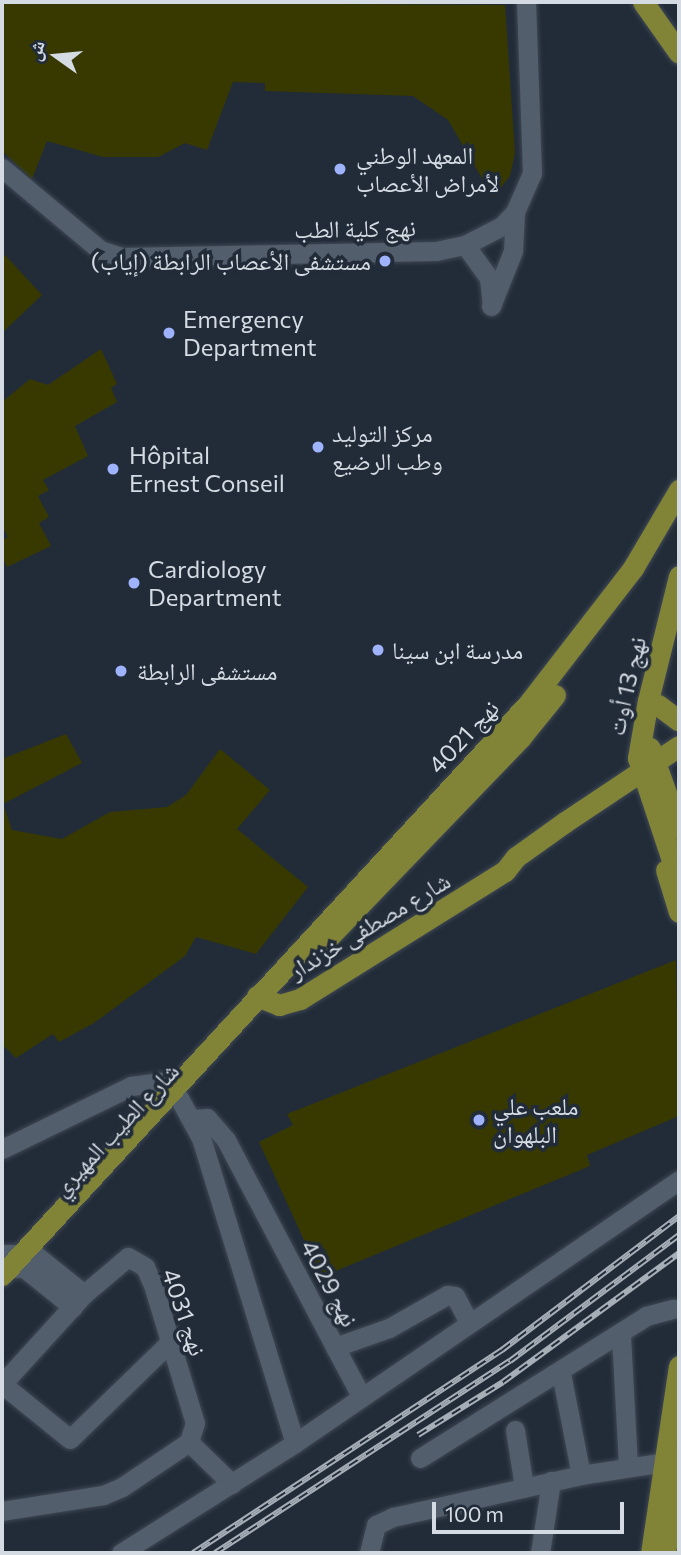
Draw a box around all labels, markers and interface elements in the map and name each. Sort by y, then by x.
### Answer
north arrow [21,21,91,91]
text: ش [22,38,49,63]
place label: المعهد الوطني لأمراض الأعصاب [356,141,499,197]
marker: المعهد الوطني لأمراض الأعصاب [330,159,350,179]
street label: نهج كلية الطب [294,213,416,243]
place label: مستشفى الأعصاب الرابطة (إياب) [91,247,371,275]
marker: مستشفى الأعصاب الرابطة (إياب) [377,253,393,269]
place label: Emergency Department [183,305,317,361]
marker: Emergency Department [161,325,177,341]
place label: مركز التوليد وطب الرضيع [332,419,443,475]
marker: مركز التوليد وطب الرضيع [310,439,326,455]
place label: Hôpital Ernest Conseil [129,441,285,497]
marker: Hôpital Ernest Conseil [103,459,123,479]
place label: Cardiology Department [148,555,282,611]
marker: Cardiology Department [126,575,142,591]
street label: نهج 13 أوت [601,634,651,738]
place label: مدرسة ابن سينا [392,636,523,664]
marker: مدرسة ابن سينا [370,642,386,658]
place label: مستشفى الرابطة [137,657,278,685]
marker: مستشفى الرابطة [111,661,131,681]
street label: نهج 4021 [422,693,504,779]
street label: شارع مصطفى خزندار [283,865,455,985]
street label: شارع الطيب المهيري [46,1056,184,1202]
place label: ملعب علي البلهوان [493,1092,578,1148]
marker: ملعب علي البلهوان [471,1112,487,1128]
street label: نهج 4029 [295,1235,365,1331]
street label: نهج 4031 [157,1265,213,1359]
scale bar [436,1488,628,1532]
text: 100 m [445,1501,504,1526]

